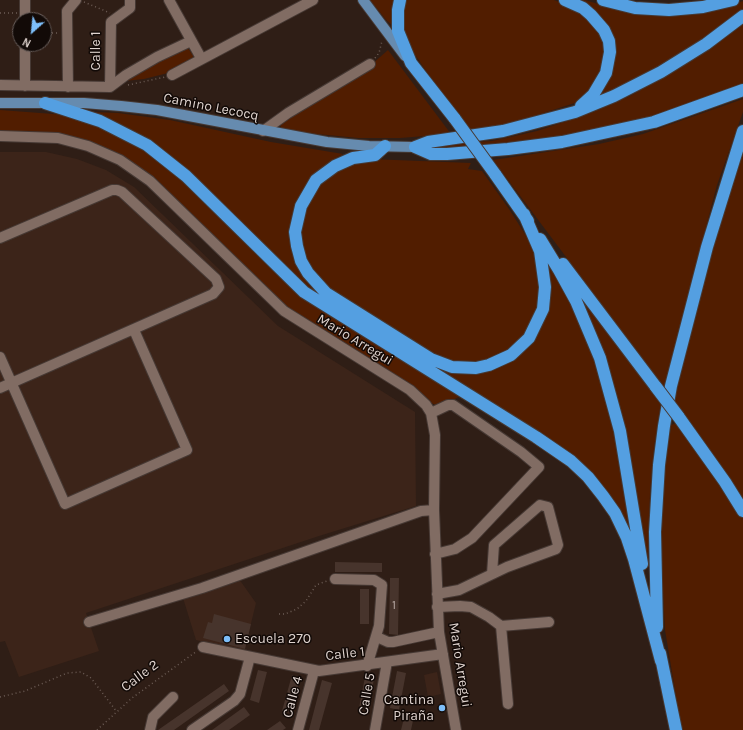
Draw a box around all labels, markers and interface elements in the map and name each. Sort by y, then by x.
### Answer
north arrow [12,12,52,52]
street label: Calle 1 [88,31,104,71]
text: N [20,35,33,50]
street label: Camino Lecocq [162,90,260,124]
street label: Mario Arregui [314,311,396,369]
house number: 1 [392,599,396,613]
street label: Mario Arregui [445,621,475,709]
place label: Escuela 270 [235,631,311,647]
marker: Escuela 270 [222,634,232,644]
street label: Calle 1 [324,643,366,665]
street label: Calle 2 [118,656,162,696]
street label: Calle 5 [355,672,379,716]
street label: Calle 4 [279,674,307,720]
place label: Cantina Piraña [384,692,434,724]
marker: Cantina Piraña [437,703,447,713]

